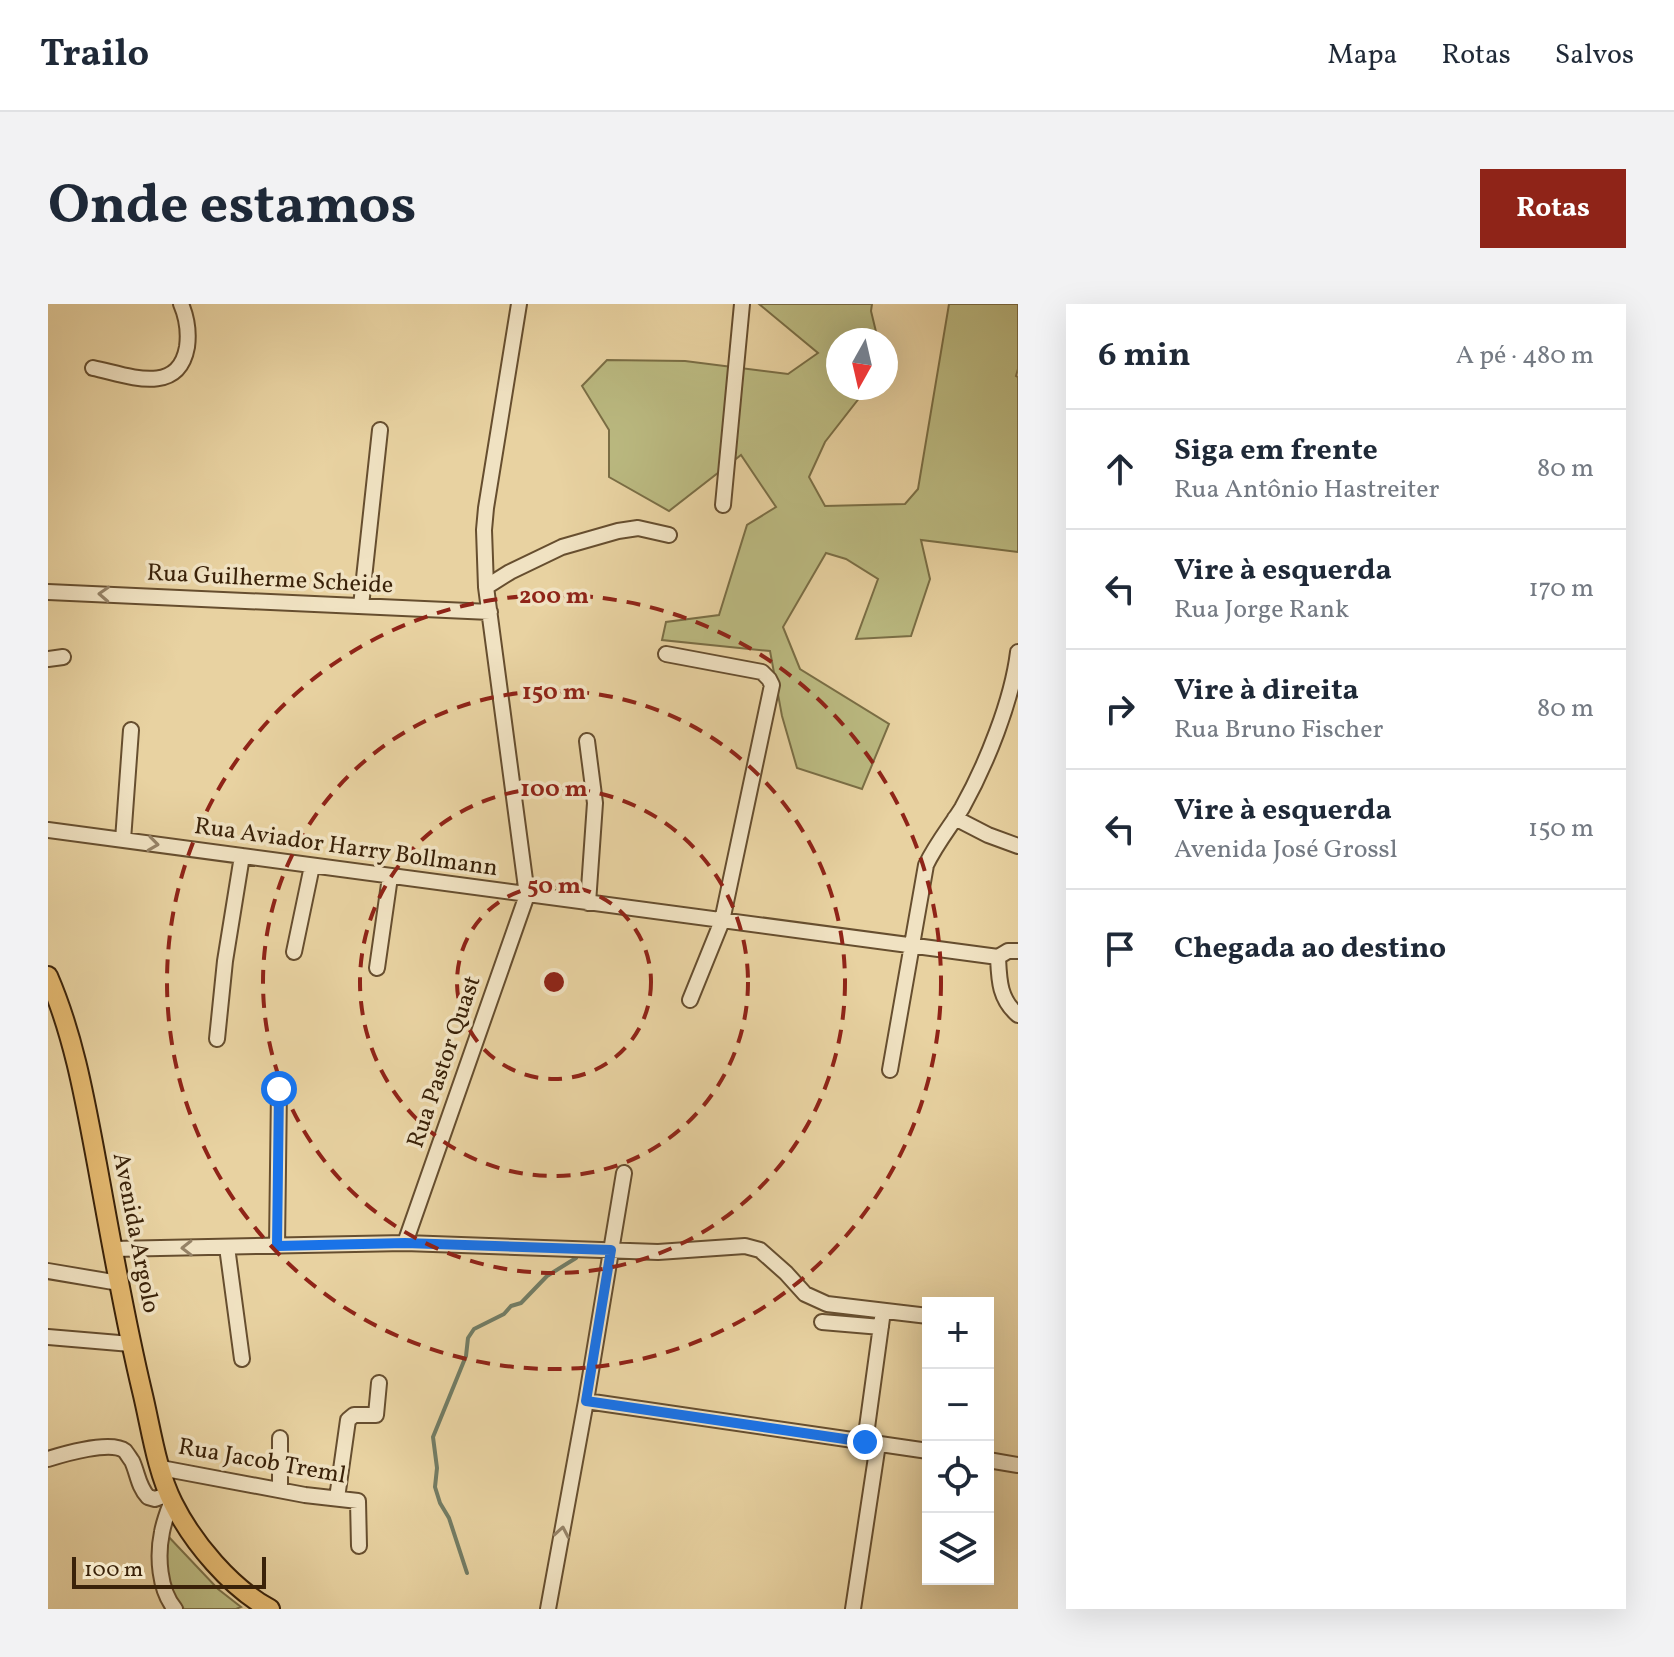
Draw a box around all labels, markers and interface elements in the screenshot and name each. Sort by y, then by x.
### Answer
text: Trailo [40,29,149,82]
text: Mapa [1328,36,1398,75]
text: Rotas [1442,36,1511,75]
text: Salvos [1555,36,1634,75]
text: Onde estamos [48,169,417,247]
button: Rotas [1480,169,1626,248]
north arrow [826,328,898,400]
text: 6 min [1098,333,1191,380]
text: A pé · 480 m [1456,338,1594,374]
text: Siga em frente [1174,430,1378,472]
icon: ahead [1098,447,1142,491]
text: 80 m [1537,451,1594,487]
text: Rua Antônio Hastreiter [1174,472,1439,508]
text: Vire à esquerda [1174,550,1392,592]
street label: Rua Guilherme Scheide [146,557,394,603]
icon: left [1098,567,1142,611]
text: 170 m [1529,571,1594,607]
text: 200 m [519,580,589,614]
one-way arrow [97,586,110,603]
text: Rua Jorge Rank [1174,592,1349,628]
text: Vire à direita [1174,670,1359,712]
text: 150 m [522,676,586,710]
icon: right [1098,687,1142,731]
text: 80 m [1537,691,1594,727]
text: Rua Bruno Fischer [1174,712,1383,748]
text: 100 m [520,773,588,807]
text: Vire à esquerda [1174,790,1392,832]
icon: left [1098,807,1142,851]
street label: Rua Aviador Harry Bollmann [192,810,500,886]
text: 150 m [1528,811,1594,847]
text: Avenida José Grossl [1174,832,1398,868]
one-way arrow [146,835,160,852]
text: 50 m [527,870,581,904]
icon: arrive [1098,927,1142,971]
text: Chegada ao destino [1174,928,1446,970]
centre of rings [540,968,568,996]
street label: Rua Pastor Quast [400,971,490,1153]
route start [261,1071,297,1107]
street label: Avenida Argolo [103,1150,167,1316]
one-way arrow [180,1239,193,1256]
map controls [922,1297,994,1585]
button: + [922,1297,994,1369]
button: − [922,1369,994,1441]
route end [847,1424,883,1460]
street label: Rua Jacob Treml [175,1431,349,1493]
button: locate [922,1441,994,1513]
button: layers [922,1513,994,1585]
one-way arrow [553,1525,570,1539]
scale bar [72,1553,266,1589]
text: 100 m [84,1555,143,1586]

